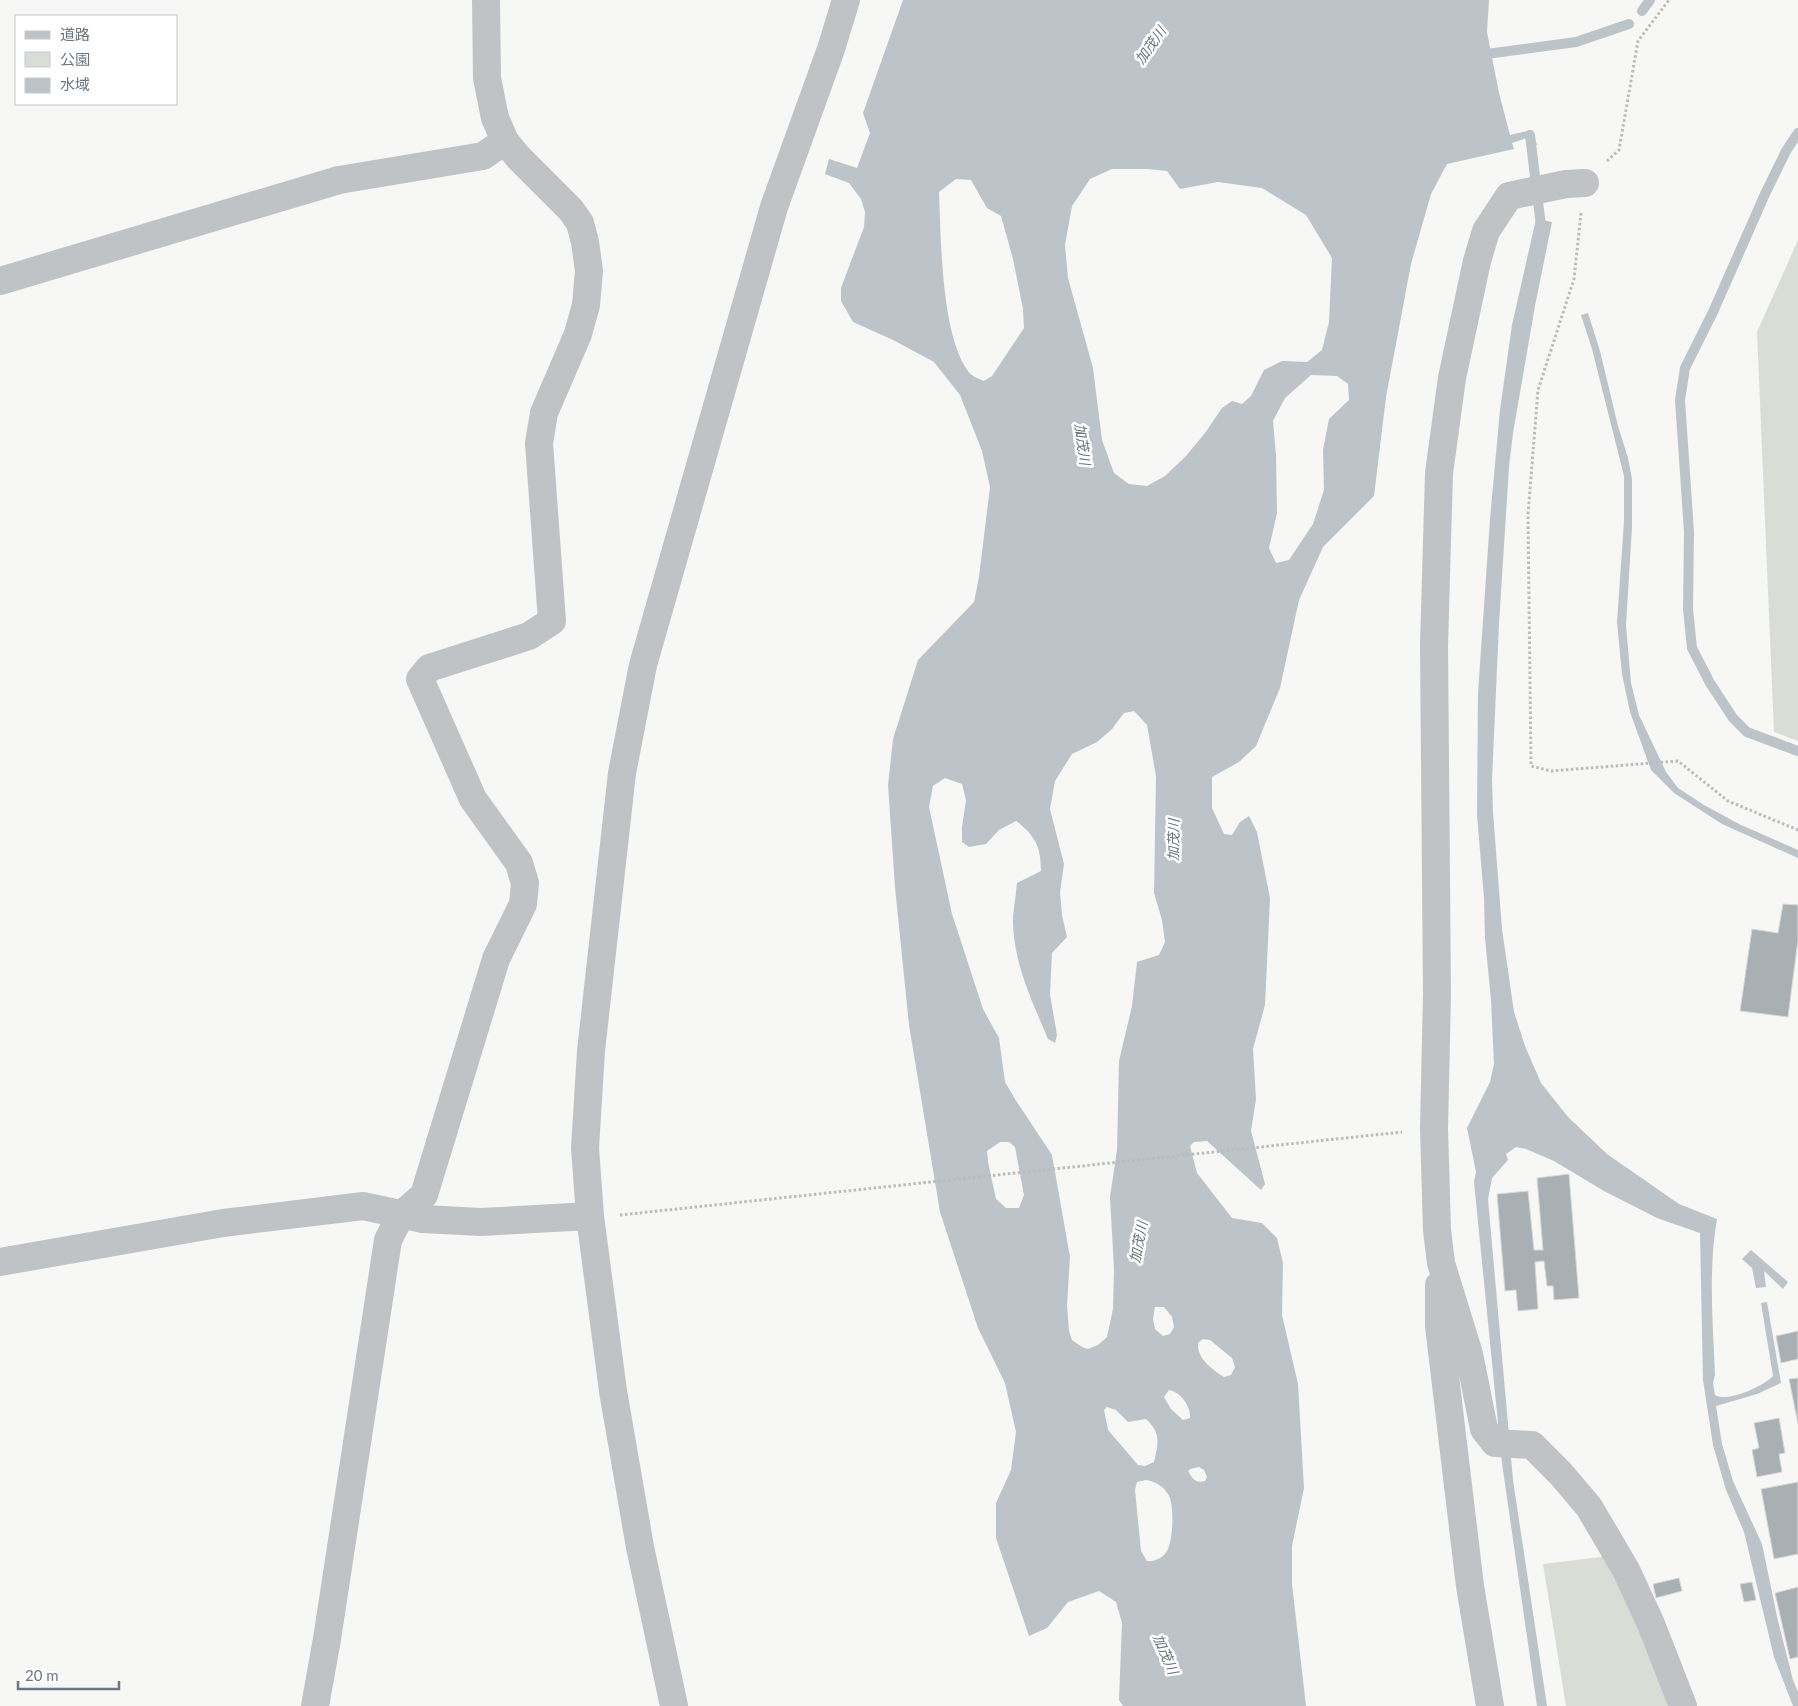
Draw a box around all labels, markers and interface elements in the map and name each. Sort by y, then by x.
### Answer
legend [15,15,178,105]
water label: 加茂川 [1131,21,1170,67]
text: 道路 [60,25,90,43]
text: 公園 [60,50,90,68]
text: 水域 [60,75,90,93]
water label: 加茂川 [1072,422,1095,468]
water label: 加茂川 [1164,817,1182,861]
water label: 加茂川 [1126,1218,1151,1264]
water label: 加茂川 [1150,1631,1183,1678]
scale bar [18,1658,119,1690]
text: 20 m [25,1666,59,1684]

